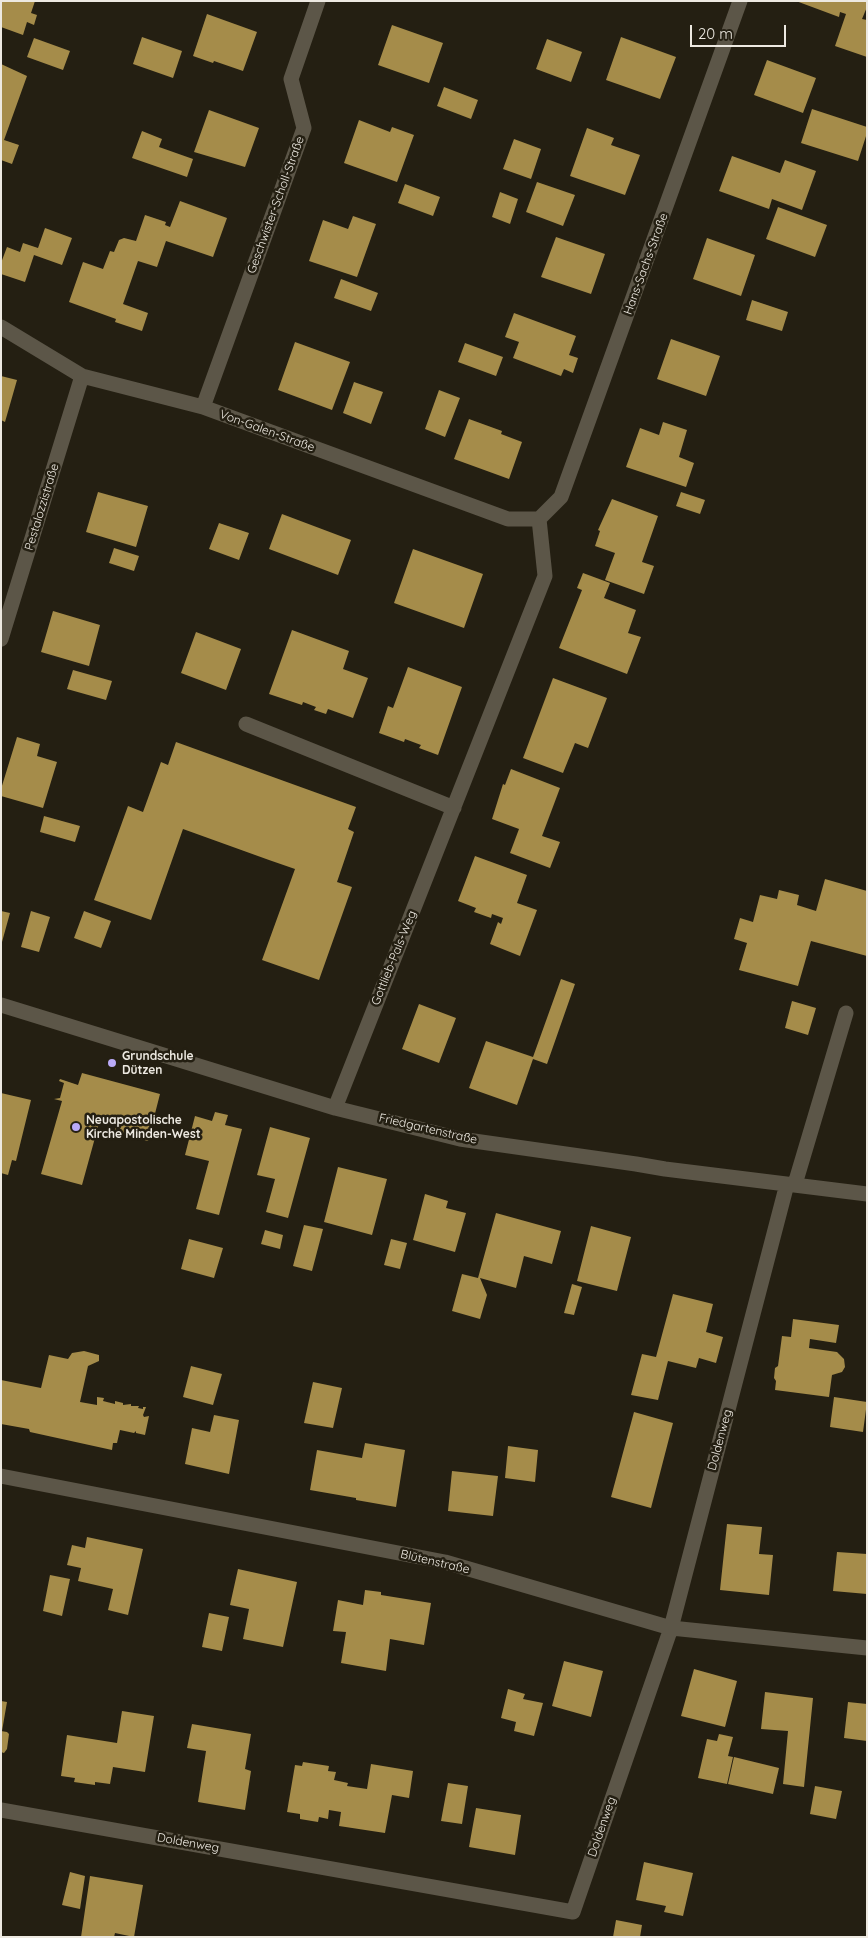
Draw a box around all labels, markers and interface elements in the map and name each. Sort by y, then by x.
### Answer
scale bar [693,15,789,47]
text: 20 m [698,24,733,43]
street label: Geschwister-Scholl-Straße [244,134,308,276]
street label: Hans-Sachs-Straße [621,211,671,317]
street label: Von-Galen-Straße [218,407,316,455]
street label: Pestalozzistraße [22,462,62,552]
street label: Gottlieb-Pals-Weg [368,909,420,1007]
place label: Grundschule Dützen [122,1049,194,1077]
marker: Grundschule Dützen [106,1057,118,1069]
street label: Friedgartenstraße [377,1111,479,1147]
place label: Neuapostolische Kirche Minden-West [86,1113,201,1141]
marker: Neuapostolische Kirche Minden-West [70,1121,82,1133]
street label: Doldenweg [705,1408,735,1472]
street label: Blütenstraße [399,1547,471,1577]
street label: Doldenweg [585,1795,619,1859]
street label: Doldenweg [156,1830,220,1856]

